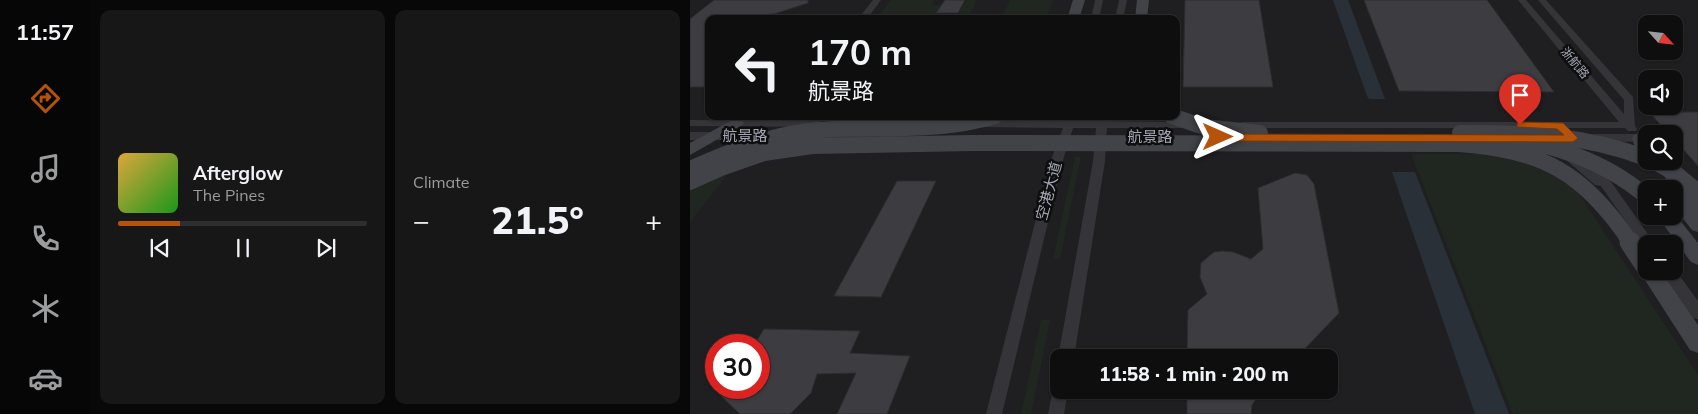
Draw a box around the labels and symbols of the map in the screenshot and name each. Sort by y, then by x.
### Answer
north arrow [1638,15,1682,60]
street label: 浙航路 [1558,44,1593,81]
pin [1499,74,1541,125]
position arrow [1191,110,1243,162]
street label: 航景路 [722,126,768,145]
street label: 航景路 [1127,127,1173,146]
street label: 空港大道 [1032,159,1065,222]
speed limit sign: 30 [705,334,770,399]

